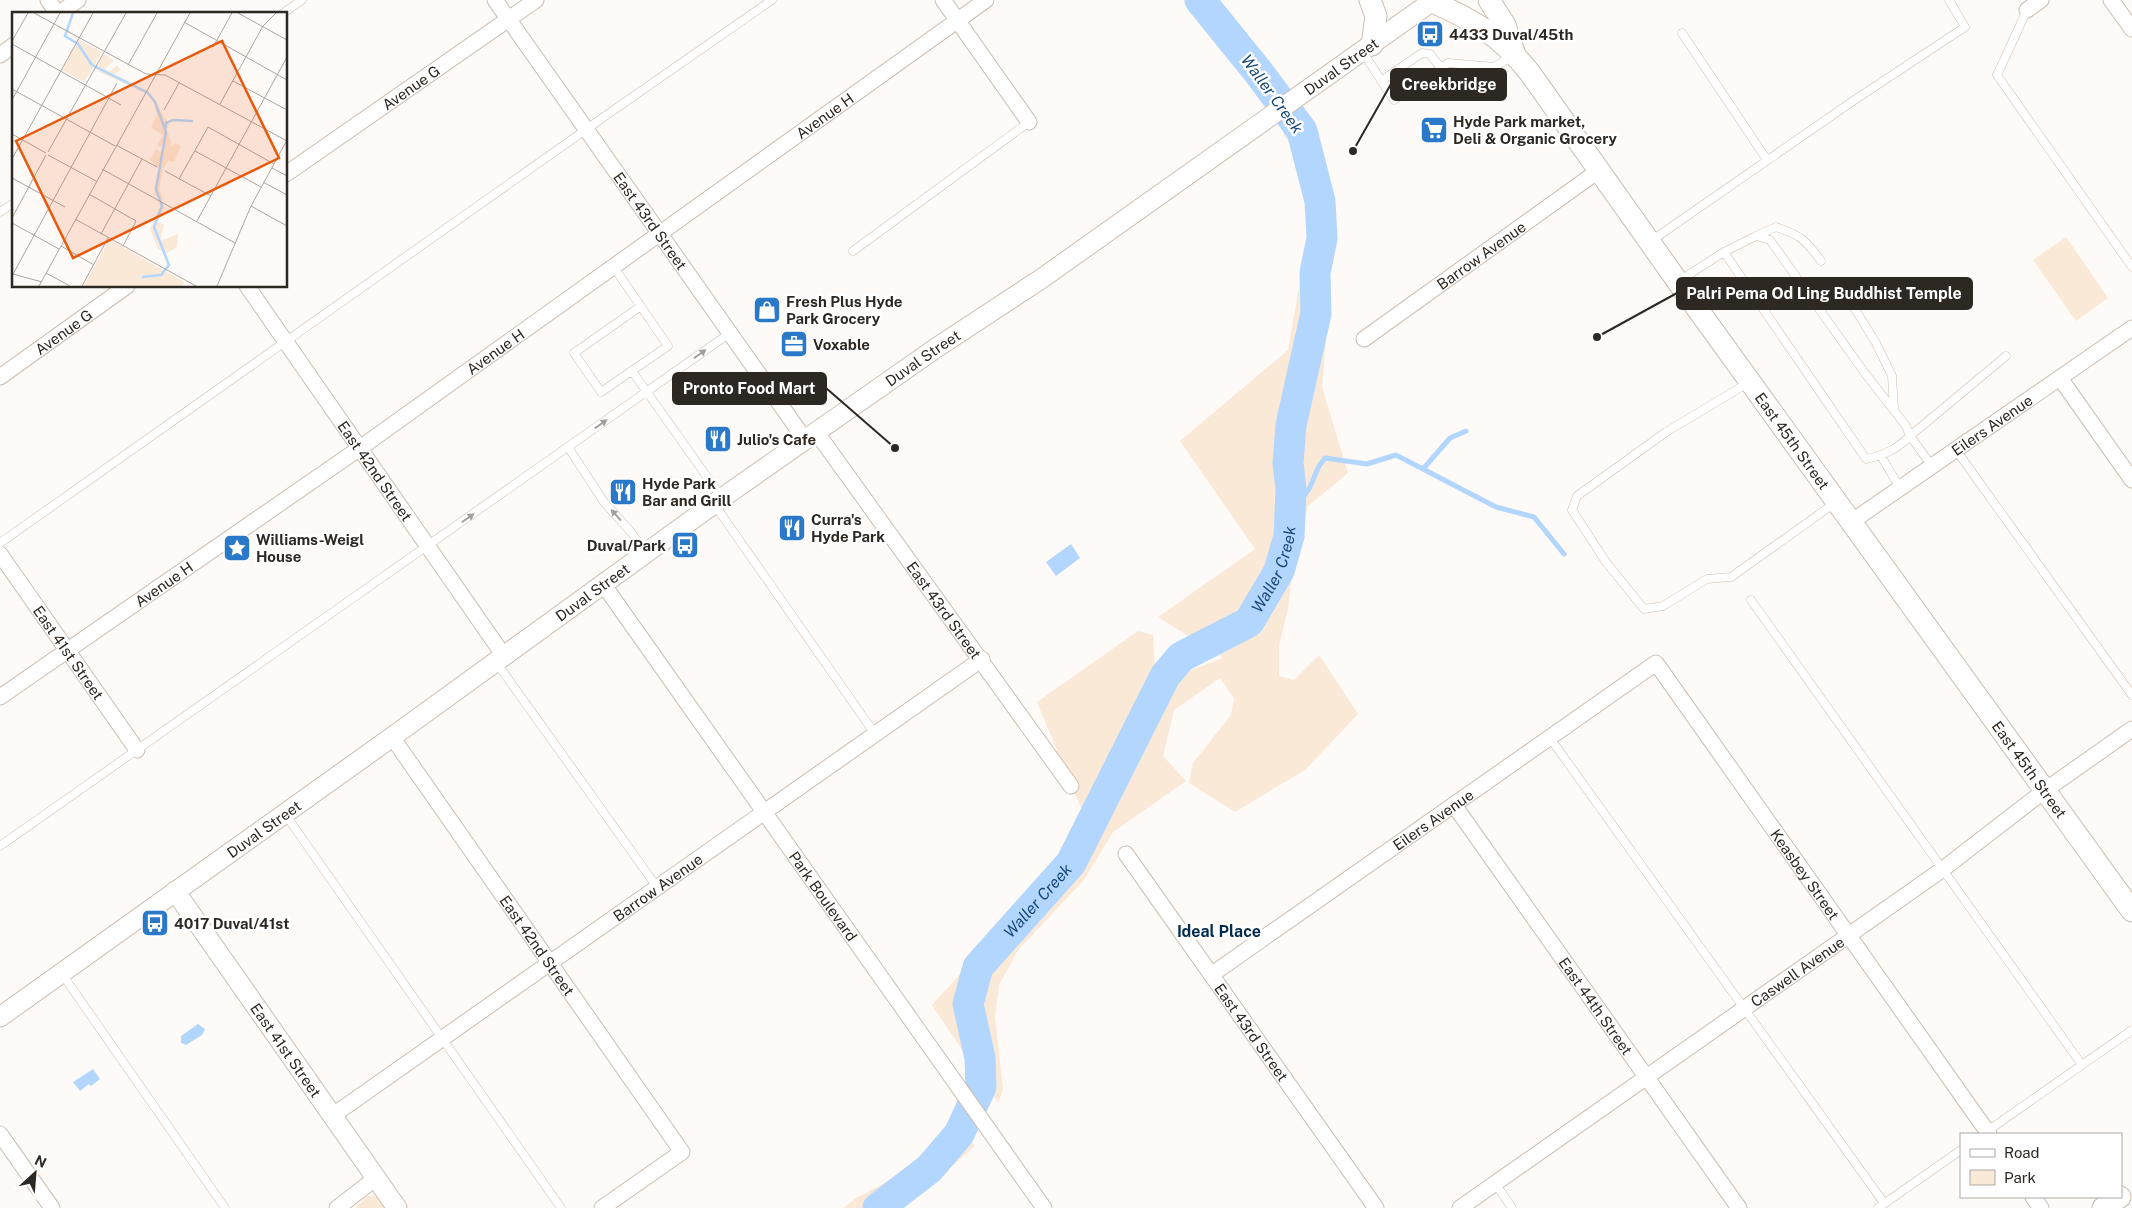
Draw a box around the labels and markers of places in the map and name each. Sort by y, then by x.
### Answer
bus stop icon: 4433 Duval/45th [1415,19,1445,49]
place label: 4433 Duval/45th [1449,26,1573,43]
callout: Creekbridge [1391,69,1506,100]
place label: Hyde Park market, Deli & Organic Grocery [1453,113,1618,147]
supermarket icon: Hyde Park market, Deli & Organic Grocery [1419,115,1449,145]
callout: Palri Pema Od Ling Buddhist Temple [1677,278,1972,309]
place label: Fresh Plus Hyde Park Grocery [786,293,902,327]
shop icon: Fresh Plus Hyde Park Grocery [752,295,782,325]
office icon: Voxable [779,329,809,359]
place label: Voxable [813,336,870,353]
callout: Pronto Food Mart [673,373,826,404]
restaurant icon: Julio's Cafe [703,424,733,454]
place label: Julio's Cafe [737,431,816,448]
place label: Hyde Park Bar and Grill [642,475,732,509]
restaurant icon: Hyde Park Bar and Grill [608,477,638,507]
place label: Curra's Hyde Park [811,511,885,545]
restaurant icon: Curra's Hyde Park [777,513,807,543]
bus stop icon: Duval/Park [670,530,700,560]
place label: Williams-Weigl House [256,531,364,565]
place icon: Williams-Weigl House [222,533,252,563]
place label: Duval/Park [587,537,666,554]
bus stop icon: 4017 Duval/41st [140,908,170,938]
place label: 4017 Duval/41st [174,915,289,932]

